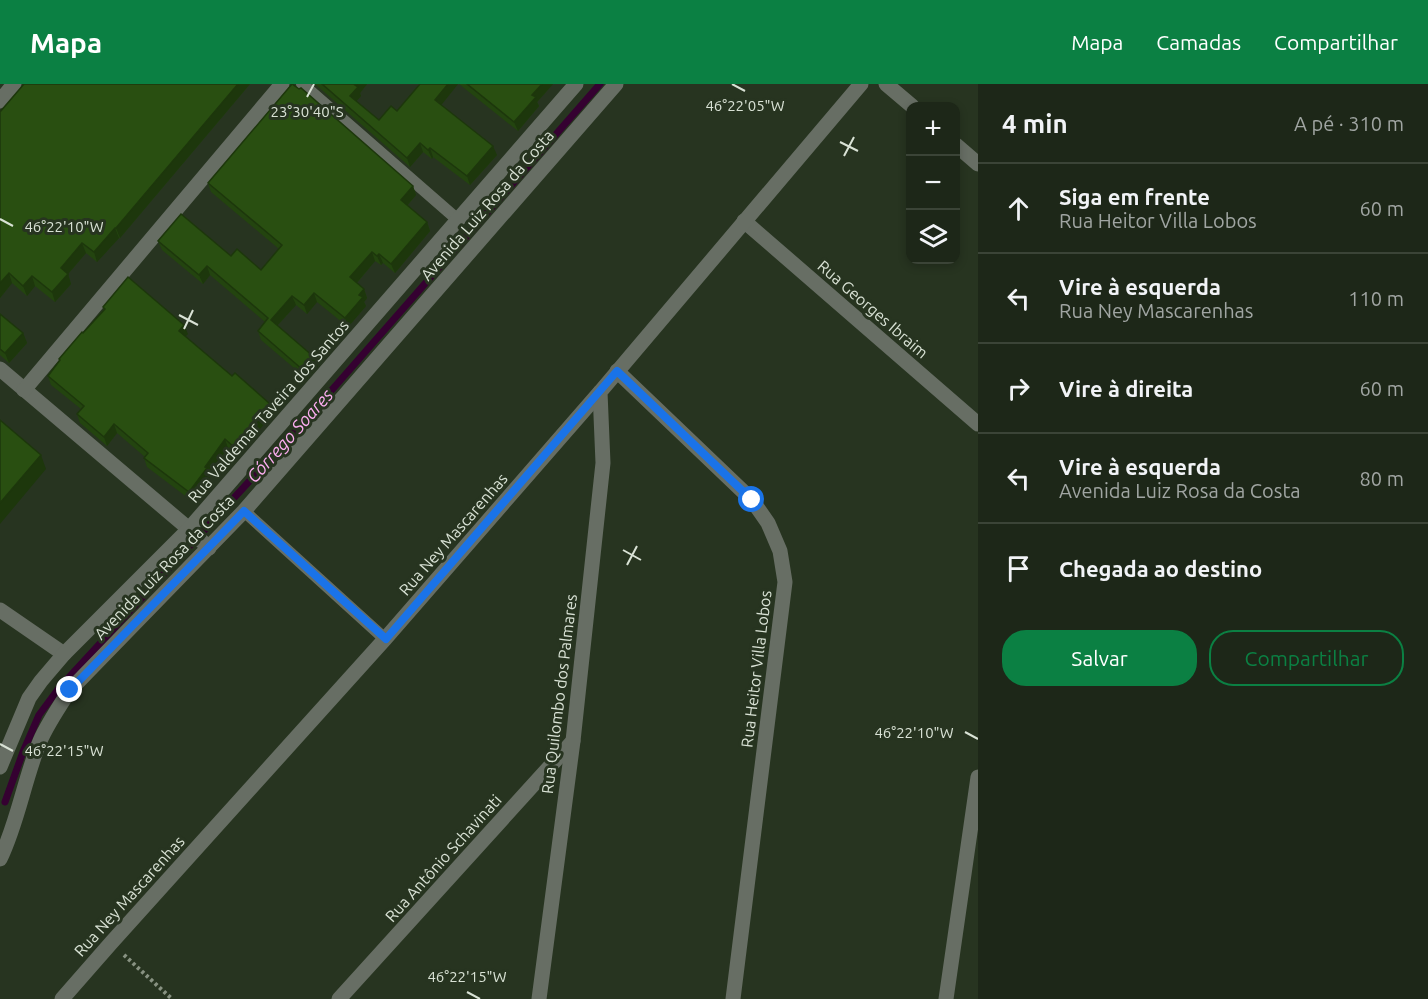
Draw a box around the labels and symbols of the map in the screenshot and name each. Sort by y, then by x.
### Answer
text: 46°22'05"W [705,97,785,114]
text: 23°30'40"S [270,103,344,120]
street label: Avenida Luiz Rosa da Costa [417,126,557,284]
text: 46°22'10"W [24,218,104,235]
street label: Rua Georges Ibraim [814,256,932,362]
street label: Rua Valdemar Taveira dos Santos [184,316,352,506]
water label: Córrego Soares [242,384,337,486]
street label: Rua Ney Mascarenhas [395,469,511,599]
route start [738,486,764,512]
street label: Avenida Luiz Rosa da Costa [90,491,238,643]
street label: Rua Heitor Villa Lobos [737,589,775,749]
street label: Rua Quilombo dos Palmares [538,593,580,795]
route end [56,676,82,702]
text: 46°22'10"W [874,724,954,741]
text: 46°22'15"W [24,742,104,759]
street label: Rua Antônio Schavinati [381,791,505,925]
street label: Rua Ney Mascarenhas [70,832,188,960]
text: 46°22'15"W [427,968,507,985]

